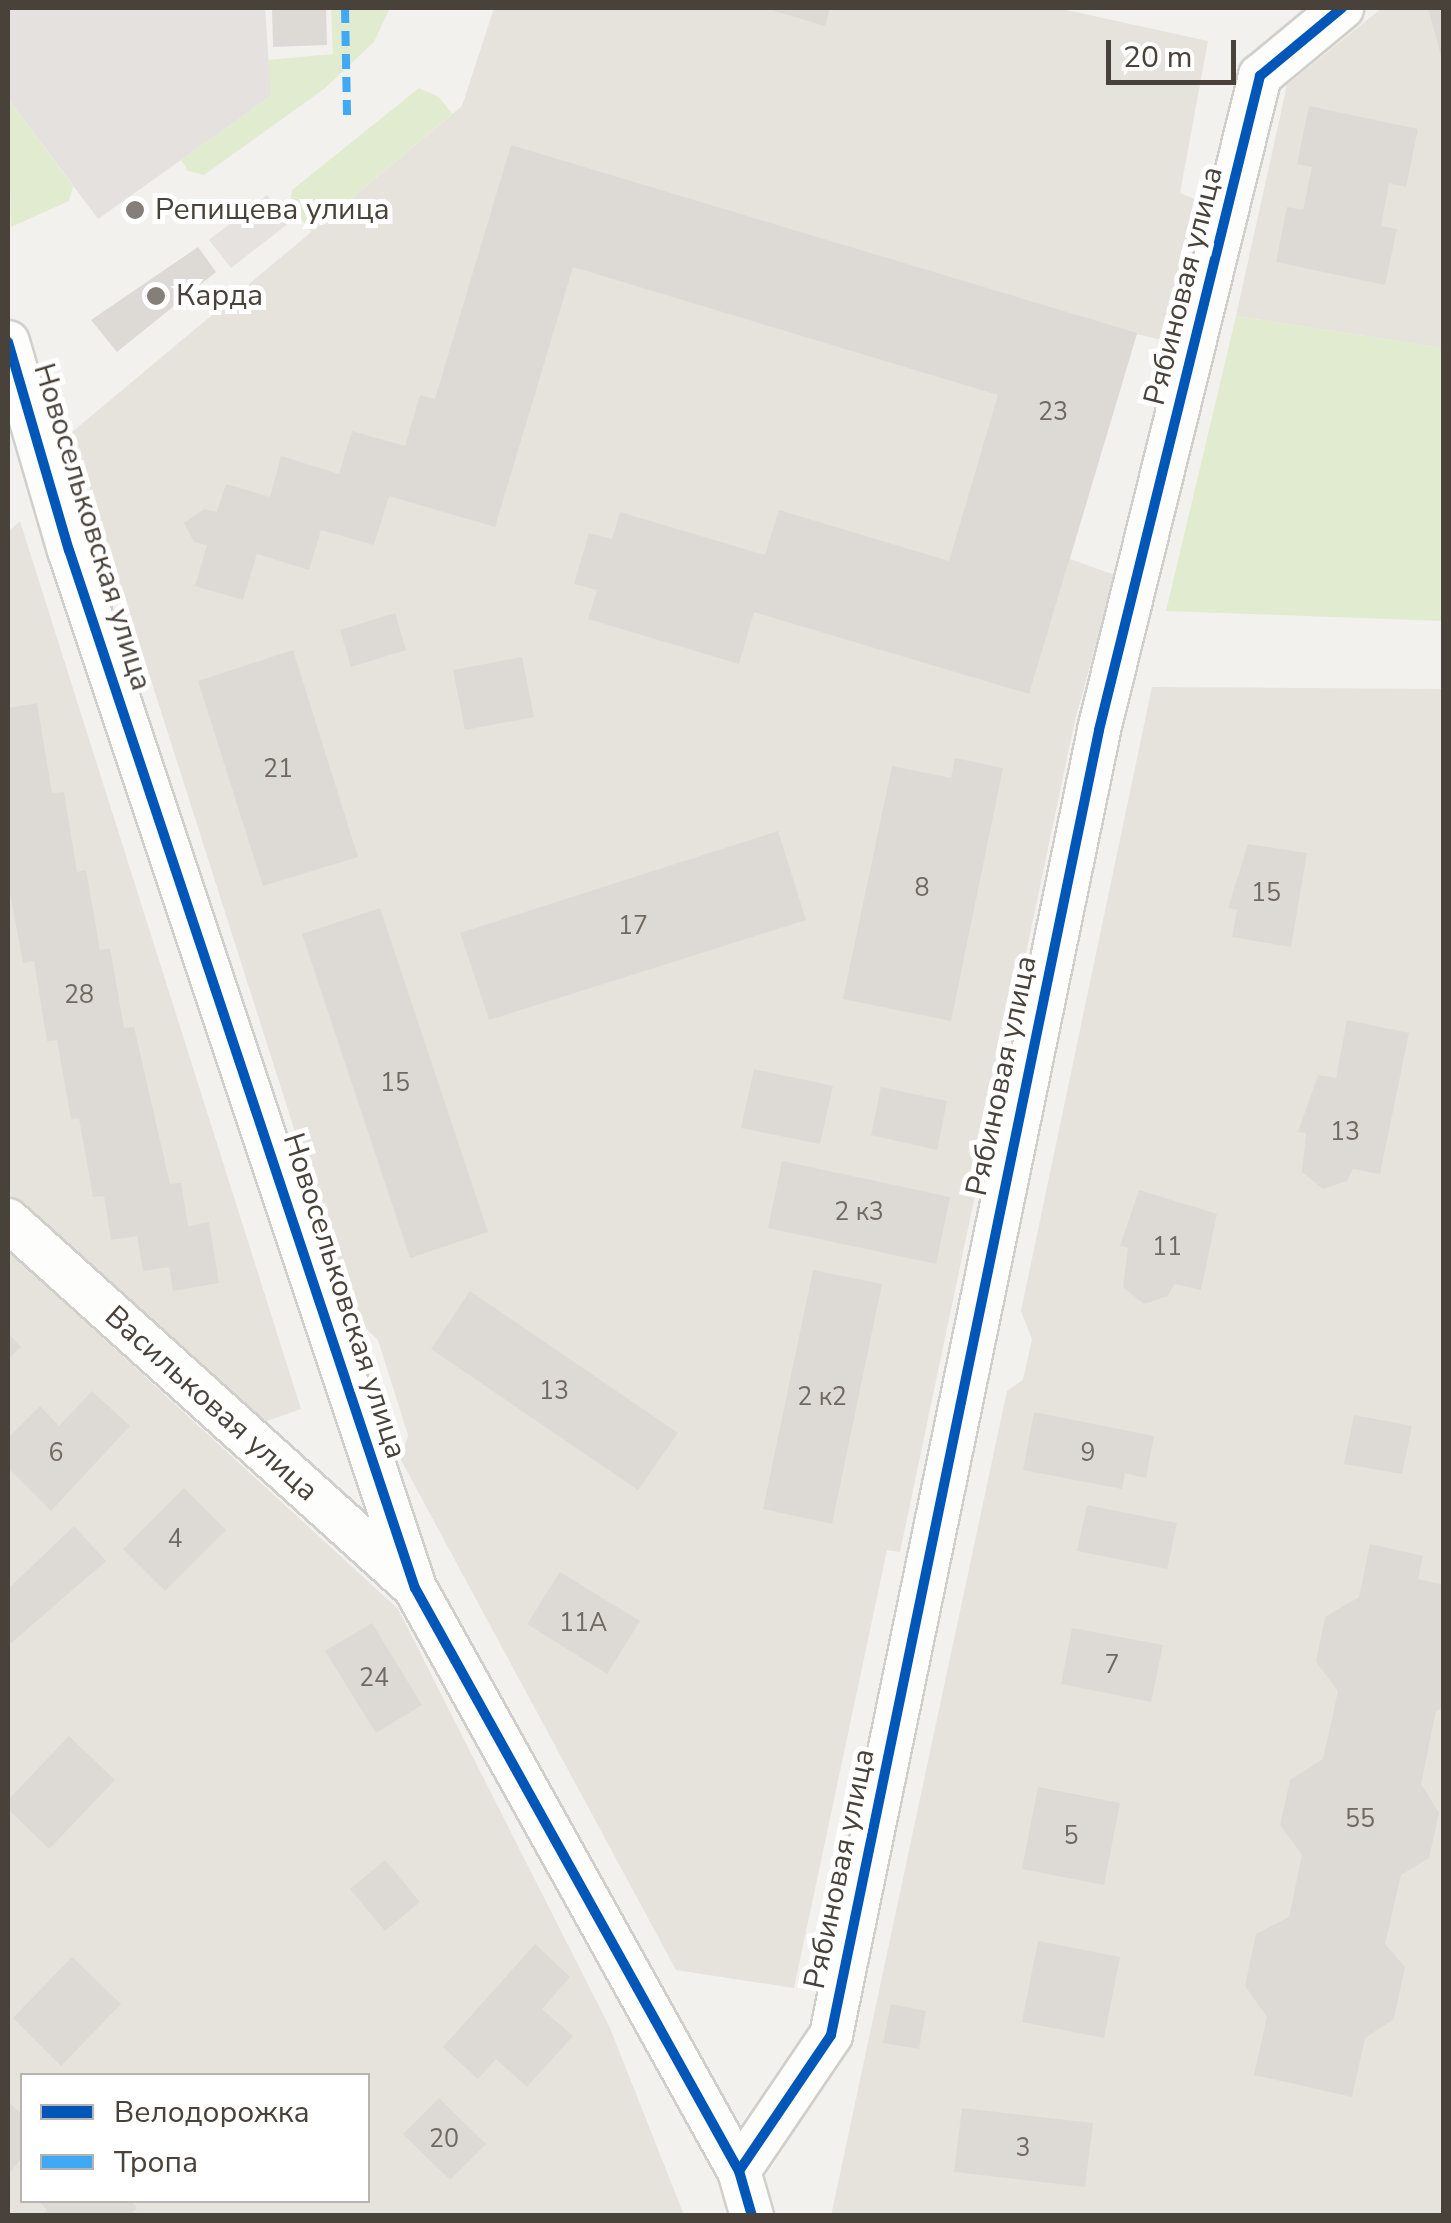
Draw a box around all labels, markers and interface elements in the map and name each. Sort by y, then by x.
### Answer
scale bar [1111,20,1241,82]
text: 20 m [1123,37,1192,78]
street label: Рябиновая улица [1137,163,1231,409]
place label: Репищева улица [155,192,390,228]
marker: Репищева улица [124,199,146,221]
place label: Карда [176,278,263,314]
marker: Карда [145,285,167,307]
street label: Новосельковская улица [25,359,159,695]
house number: 23 [1038,397,1068,427]
house number: 21 [263,754,293,784]
house number: 8 [915,873,929,903]
house number: 15 [1251,878,1281,908]
house number: 17 [618,911,648,941]
street label: Рябиновая улица [959,953,1045,1199]
house number: 28 [64,980,94,1010]
house number: 15 [380,1068,410,1098]
house number: 13 [1330,1117,1360,1147]
street label: Новосельковская улица [274,1129,414,1463]
house number: 2 к3 [834,1197,884,1227]
house number: 11 [1152,1232,1182,1262]
street label: Васильковая улица [97,1299,325,1509]
house number: 13 [539,1376,569,1406]
house number: 2 к2 [797,1382,847,1412]
house number: 6 [49,1438,63,1468]
house number: 9 [1081,1438,1095,1468]
house number: 4 [168,1524,182,1554]
house number: 11А [559,1608,607,1638]
house number: 7 [1105,1650,1119,1680]
house number: 24 [359,1663,389,1693]
street label: Рябиновая улица [797,1746,883,1992]
house number: 55 [1345,1804,1375,1834]
house number: 5 [1064,1821,1078,1851]
legend [20,2073,370,2203]
text: Велодорожка [114,2092,310,2133]
house number: 20 [429,2124,459,2154]
house number: 3 [1016,2133,1030,2163]
text: Тропа [114,2142,198,2183]

